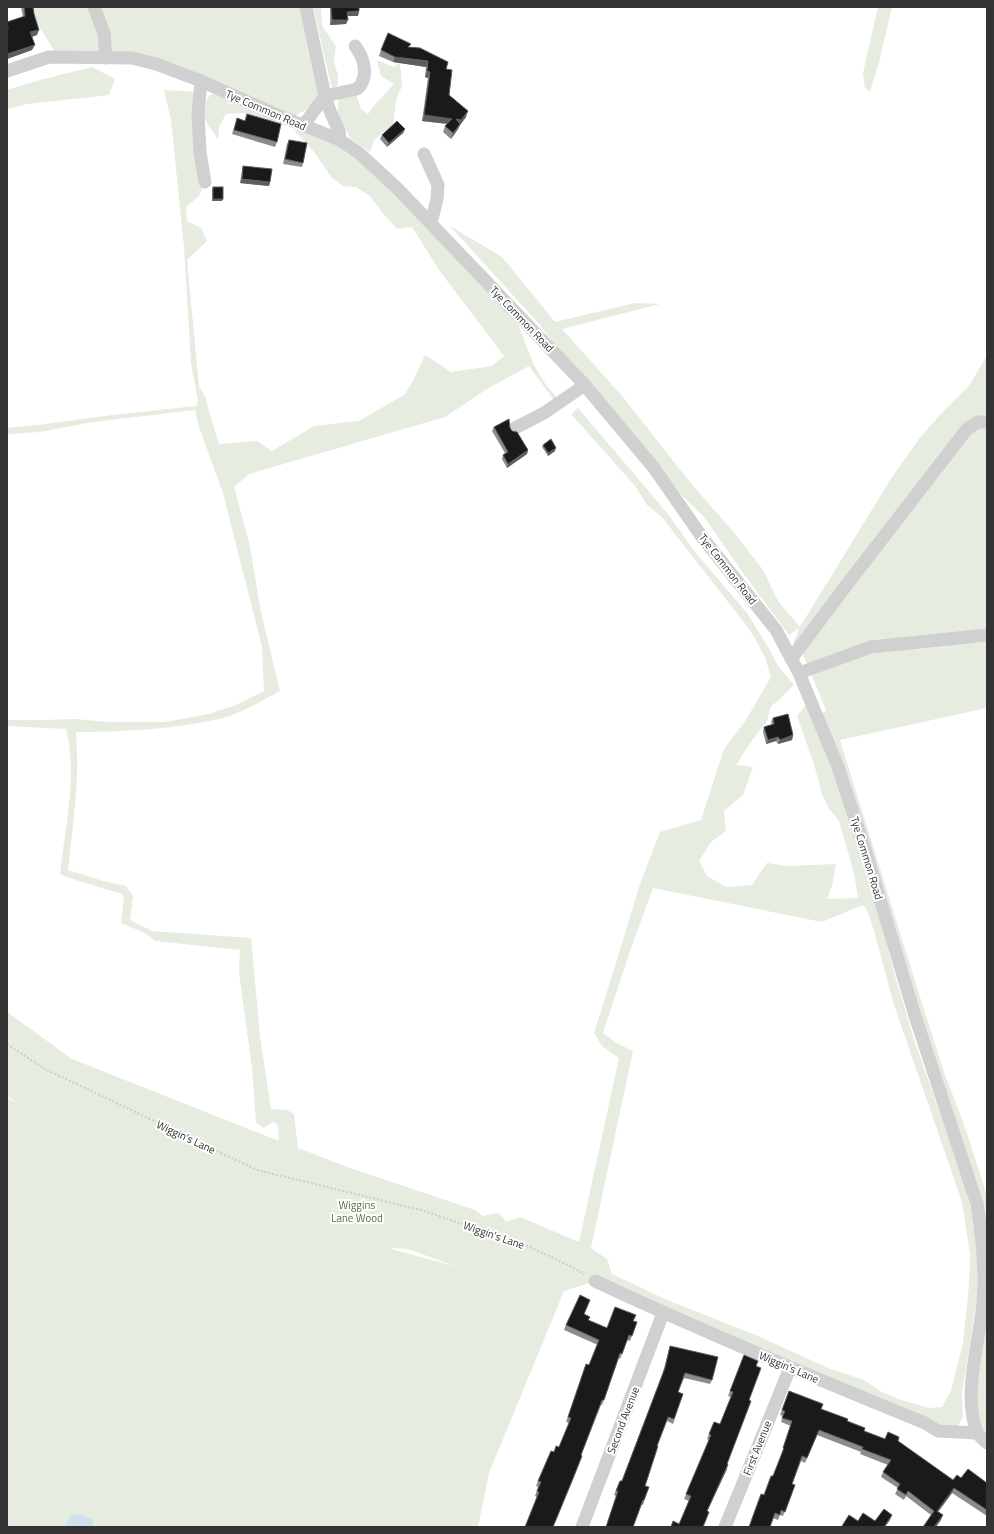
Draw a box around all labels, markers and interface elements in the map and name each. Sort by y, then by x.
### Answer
street label: Tye Common Road [223,86,309,134]
street label: Tye Common Road [486,282,558,356]
street label: Tye Common Road [695,530,761,608]
street label: Tye Common Road [847,814,887,902]
street label: Wiggin's Lane [154,1116,219,1158]
park label: Wiggins Lane Wood [331,1197,383,1226]
street label: Wiggin's Lane [461,1217,527,1253]
street label: Wiggin's Lane [757,1347,822,1387]
street label: Second Avenue [603,1384,643,1456]
street label: First Avenue [739,1418,775,1478]

